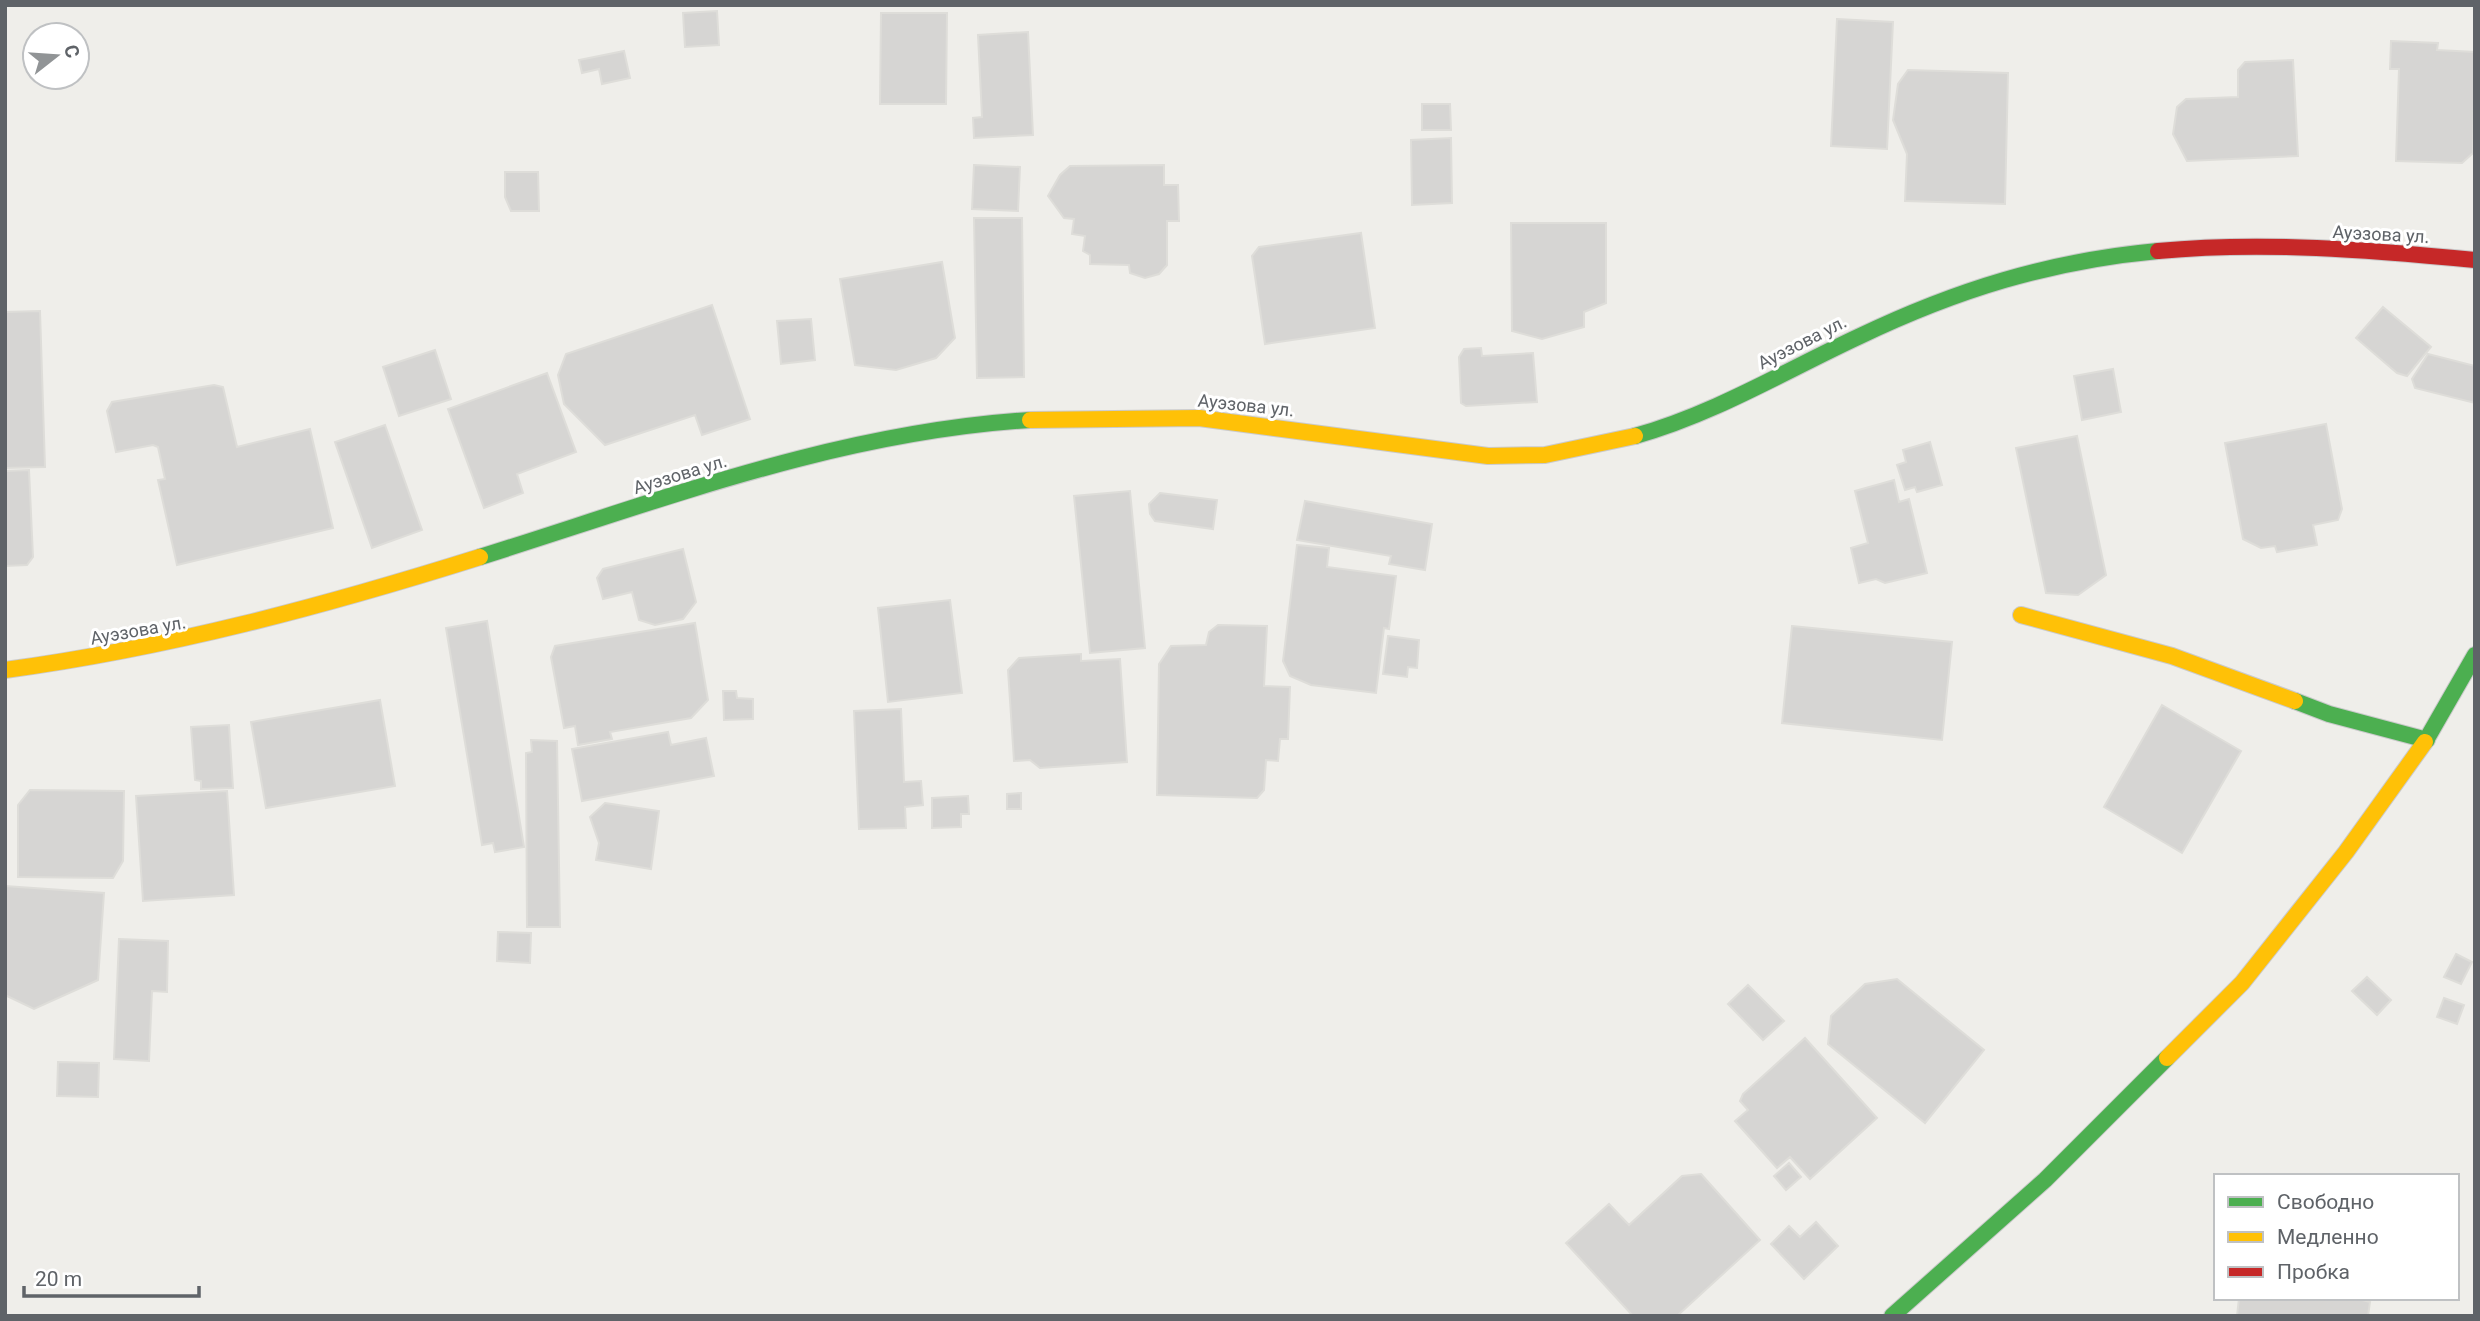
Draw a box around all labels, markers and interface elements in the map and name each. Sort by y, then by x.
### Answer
north arrow [21,21,91,91]
text: С [59,42,85,60]
street label: Ауэзова ул. [2332,221,2430,247]
street label: Ауэзова ул. [1754,311,1850,373]
street label: Ауэзова ул. [1197,389,1295,421]
street label: Ауэзова ул. [631,450,729,498]
street label: Ауэзова ул. [89,611,187,649]
legend [2214,1174,2459,1300]
text: Свободно [2277,1190,2374,1214]
text: Медленно [2277,1225,2379,1249]
scale bar [24,1254,200,1298]
text: Пробка [2277,1260,2350,1284]
text: 20 m [35,1267,82,1291]

